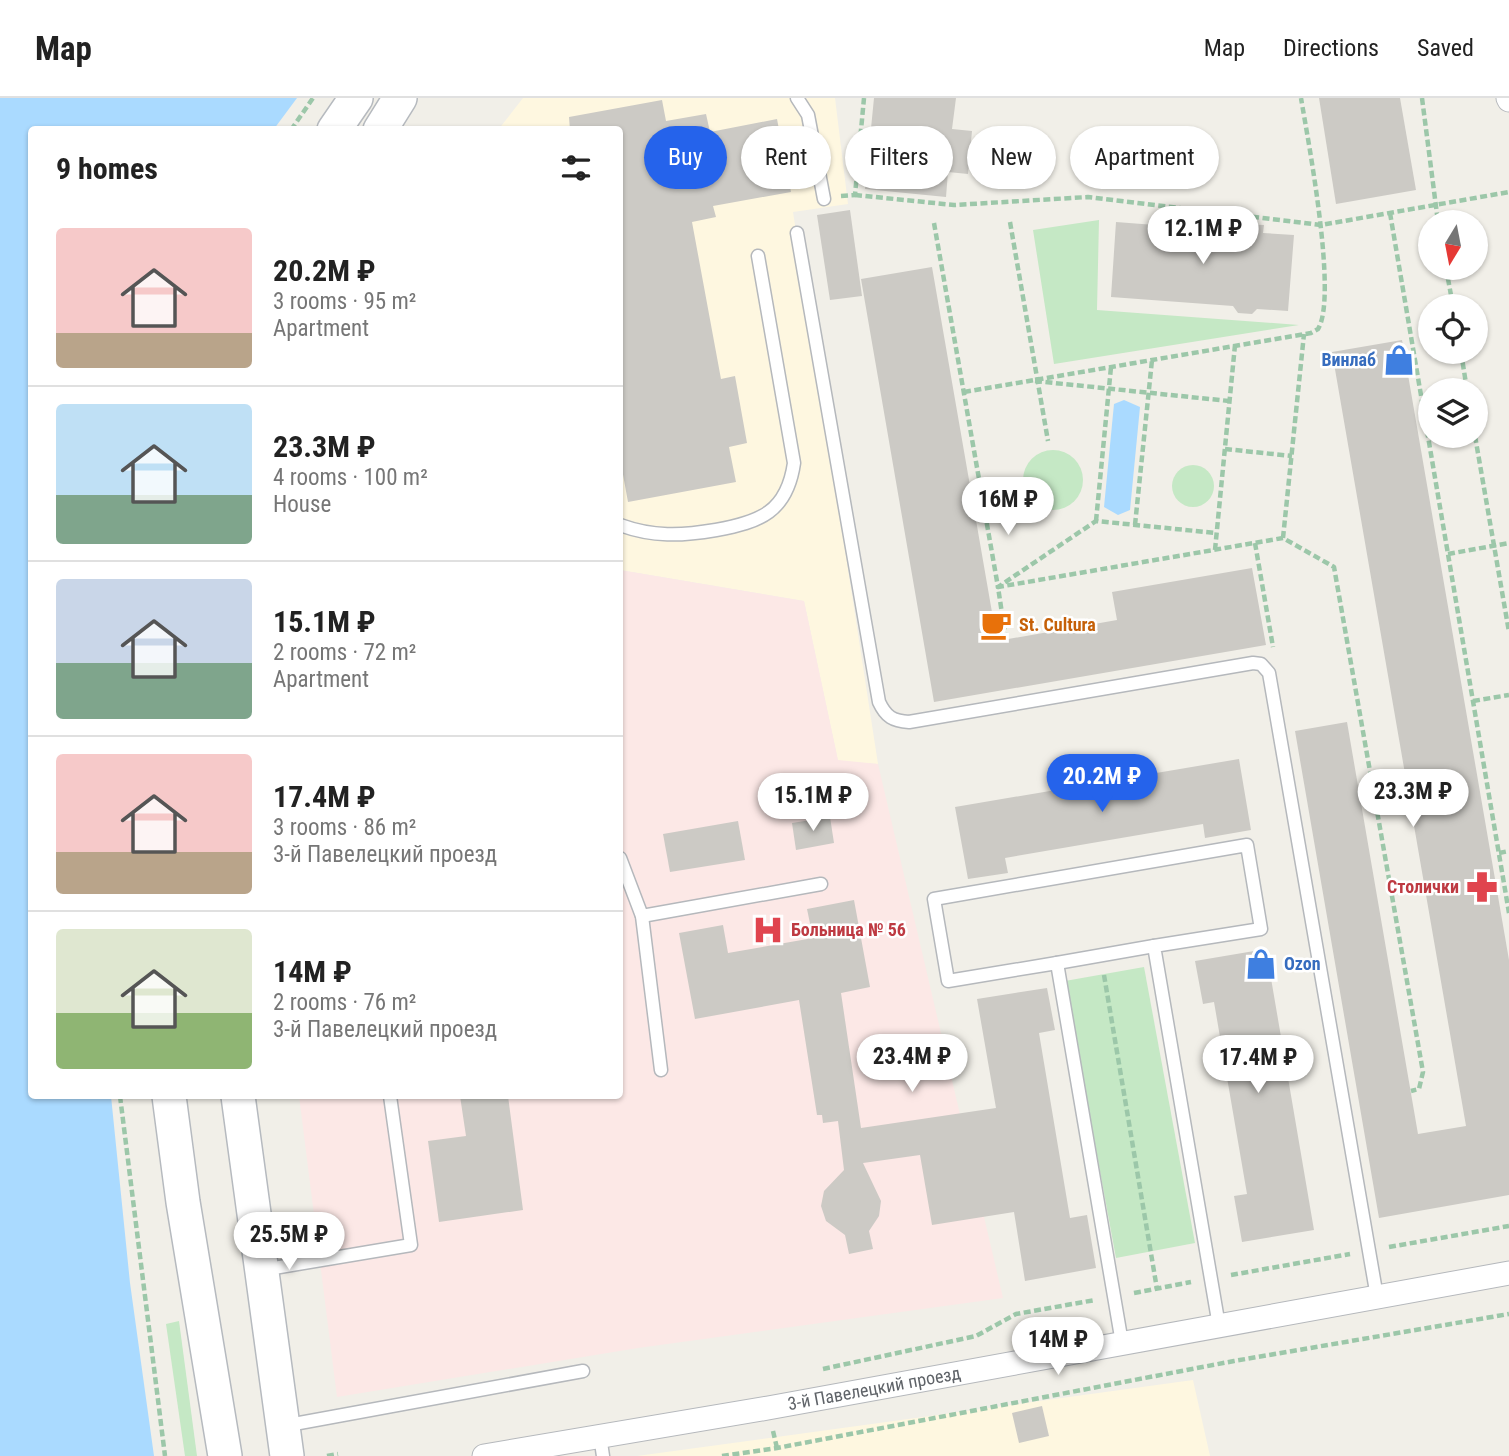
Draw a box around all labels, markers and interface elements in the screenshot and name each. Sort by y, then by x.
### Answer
text: Map [35,29,92,68]
text: Map [1204,34,1245,62]
text: Directions [1283,34,1379,62]
text: Saved [1417,34,1474,62]
chip: Buy [644,126,727,189]
chip: Rent [741,126,831,189]
chip: Filters [845,126,953,189]
chip: New [967,126,1056,189]
chip: Apartment [1070,126,1219,189]
icon: filters [557,149,595,187]
text: 9 homes [56,151,158,186]
pin: 12.1M ₽ [1138,206,1268,266]
north arrow [1418,210,1488,280]
map controls [1418,210,1488,448]
text: 12.1M ₽ [1164,215,1242,242]
text: 20.2M ₽ [273,253,376,288]
icon: home [112,256,196,340]
text: 3 rooms · 95 m² [273,288,416,315]
button: locate [1418,294,1488,364]
text: Apartment [273,315,369,342]
shop icon: Винлаб [1382,343,1416,377]
place label: Винлаб [1321,349,1376,370]
button: layers [1418,378,1488,448]
text: 23.3M ₽ [273,429,376,464]
icon: home [112,432,196,516]
text: 4 rooms · 100 m² [273,464,428,491]
pin: 16M ₽ [959,478,1057,537]
text: 16M ₽ [978,486,1038,513]
text: House [273,491,331,518]
text: 15.1M ₽ [273,604,376,639]
icon: home [112,607,196,691]
cafe icon: St. Cultura [979,608,1013,642]
place label: St. Cultura [1019,614,1096,635]
text: 2 rooms · 72 m² [273,639,416,666]
text: Apartment [273,666,369,693]
pin: 20.2M ₽ [1037,754,1167,814]
text: 20.2M ₽ [1063,763,1141,790]
pin: 23.3M ₽ [1348,770,1478,829]
pin: 15.1M ₽ [748,774,878,833]
text: 23.3M ₽ [1374,778,1452,805]
text: 17.4M ₽ [273,779,376,814]
icon: home [112,782,196,866]
text: 15.1M ₽ [774,782,852,809]
text: 3 rooms · 86 m² [273,814,416,841]
text: 3-й Павелецкий проезд [273,841,497,868]
pharmacy icon: Столички [1465,870,1499,904]
place label: Столички [1387,876,1459,897]
hospital icon: Больница № 56 [751,913,785,947]
place label: Больница № 56 [791,919,906,940]
shop icon: Ozon [1244,947,1278,981]
place label: Ozon [1284,953,1321,974]
text: 14M ₽ [273,954,352,989]
icon: home [112,957,196,1041]
text: 2 rooms · 76 m² [273,989,416,1016]
text: 3-й Павелецкий проезд [273,1016,497,1043]
pin: 23.4M ₽ [847,1034,977,1094]
pin: 17.4M ₽ [1193,1035,1323,1095]
text: 23.4M ₽ [873,1043,951,1070]
text: 17.4M ₽ [1219,1044,1297,1071]
pin: 25.5M ₽ [224,1212,354,1272]
text: 25.5M ₽ [250,1221,328,1248]
pin: 14M ₽ [1009,1318,1107,1377]
text: 14M ₽ [1028,1326,1088,1353]
street label: 3-й Павелецкий проезд [786,1362,963,1414]

